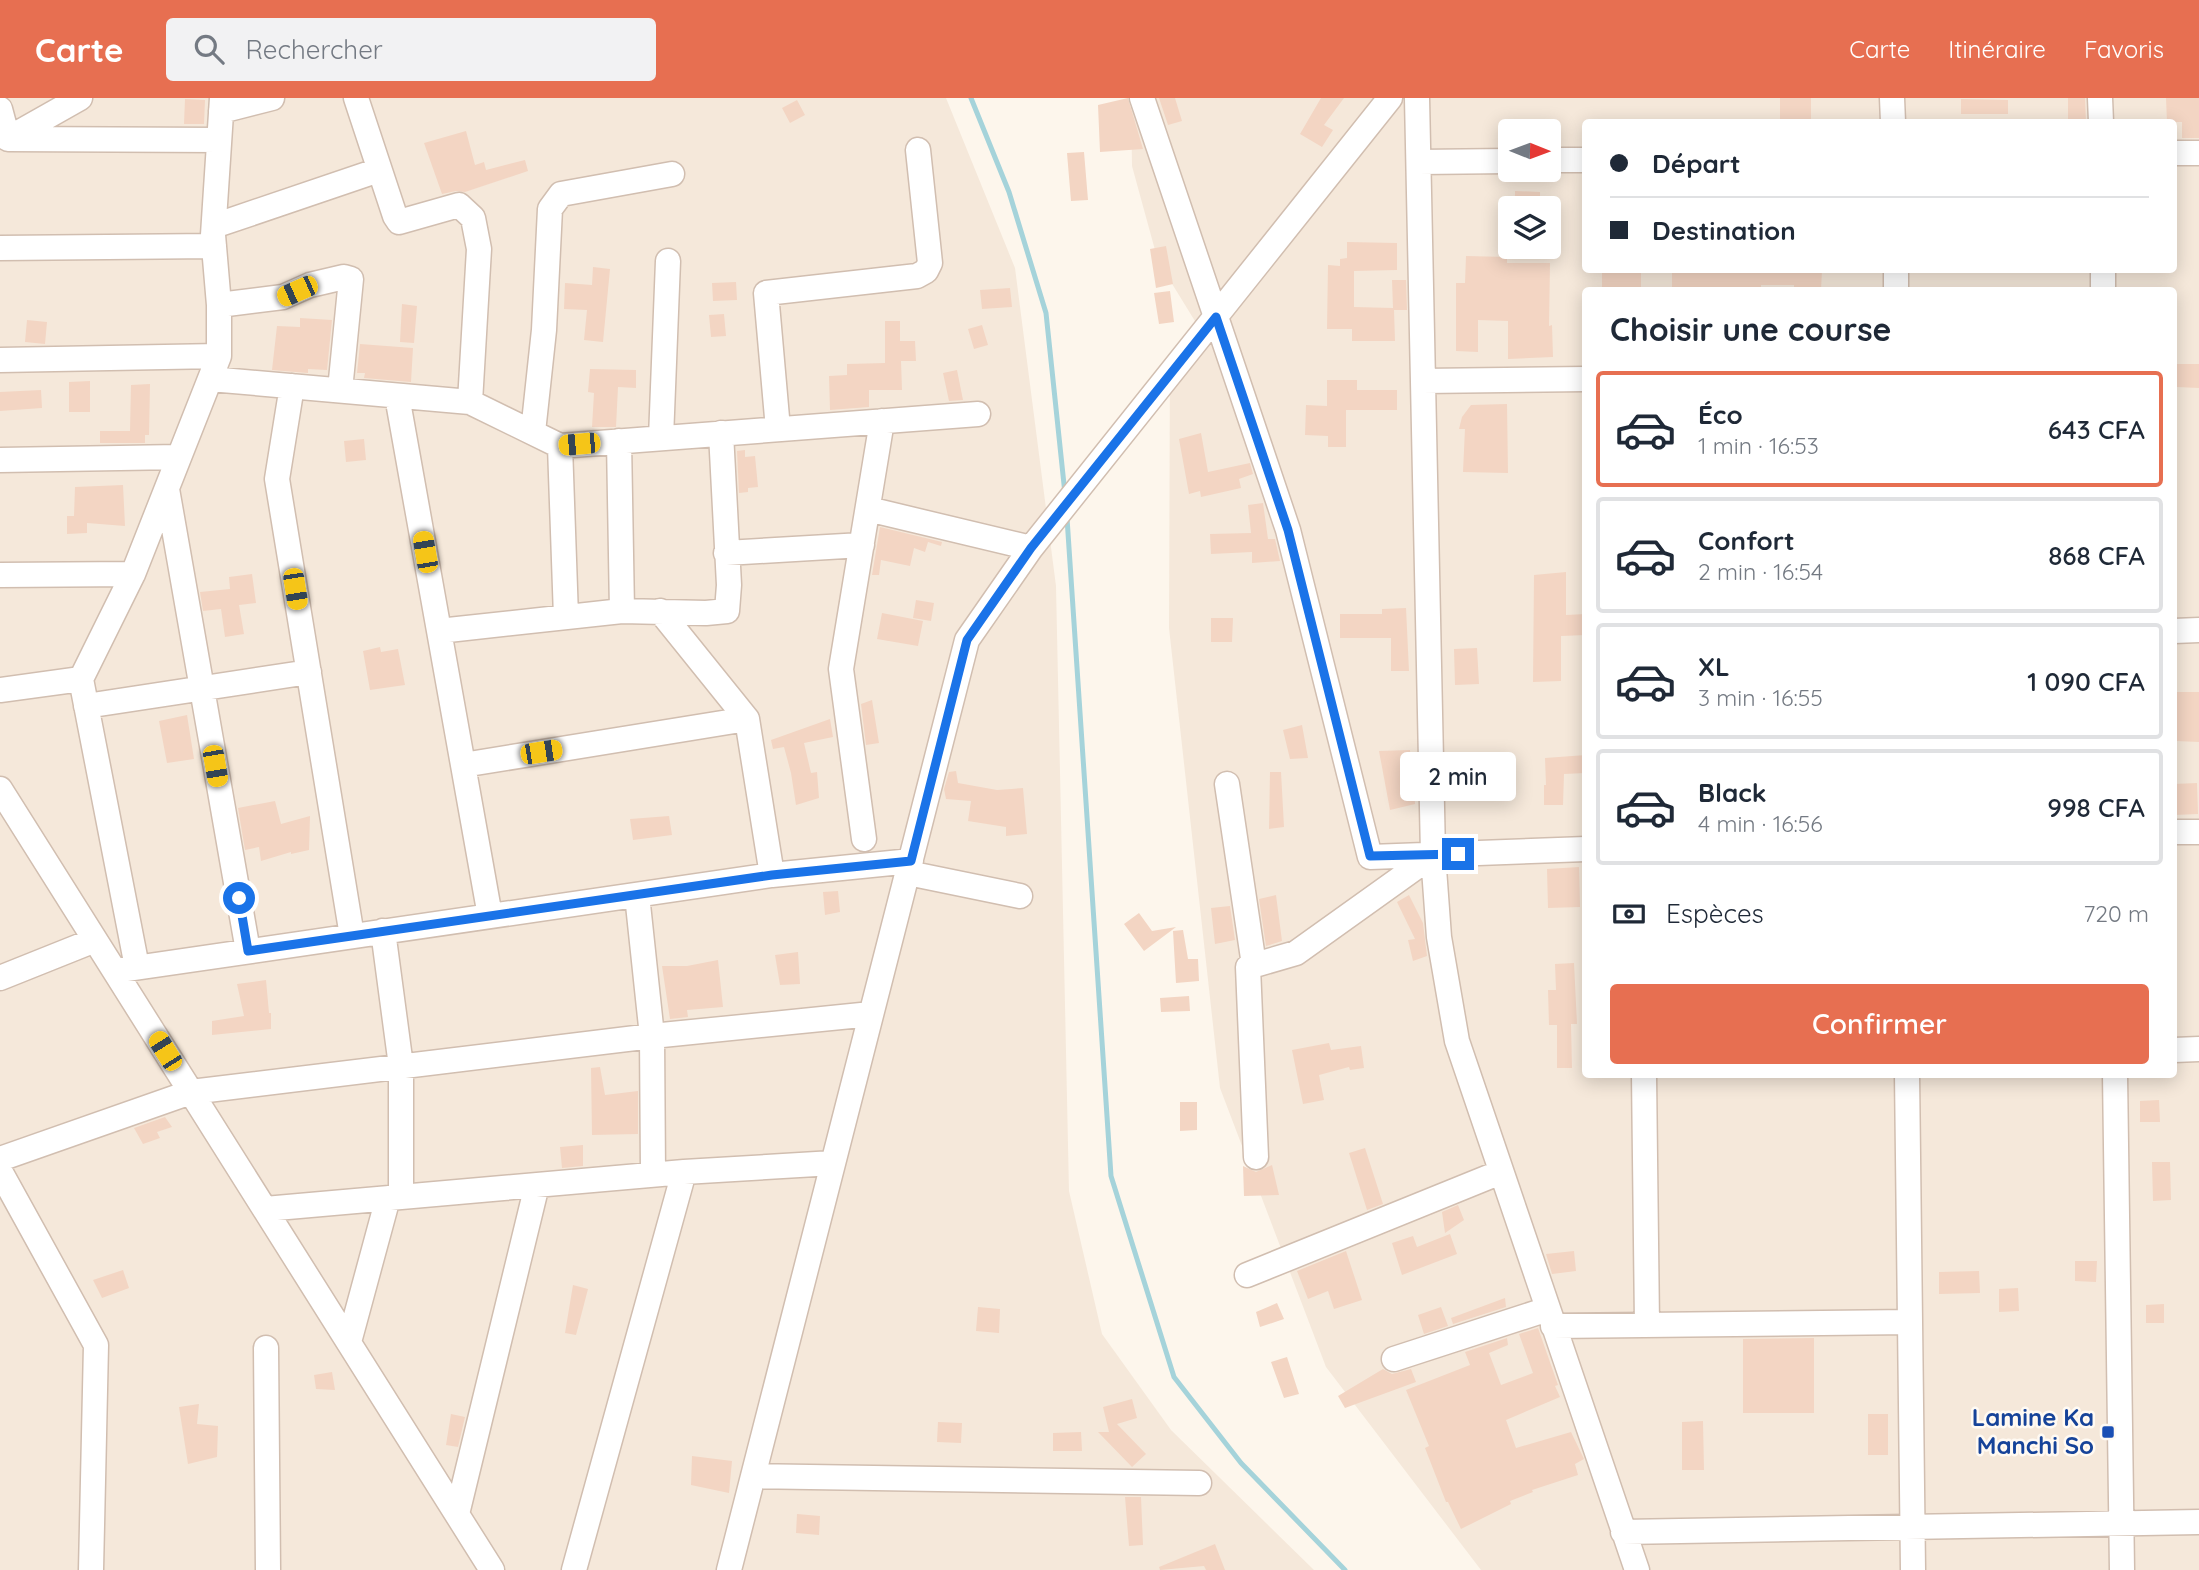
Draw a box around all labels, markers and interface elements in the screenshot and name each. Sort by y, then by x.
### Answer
search box [166,18,656,81]
text: Carte [35,29,124,70]
icon: search [190,30,228,68]
text: Rechercher [246,33,383,66]
text: Carte [1849,34,1910,64]
text: Itinéraire [1948,34,2046,64]
text: Favoris [2084,34,2164,64]
north arrow [1498,119,1561,182]
map controls [1498,119,1561,259]
text: Départ [1652,147,1741,180]
button: layers [1498,196,1561,259]
text: Destination [1652,214,1796,247]
car [274,273,321,309]
text: Choisir une course [1610,309,1891,349]
icon: car [1614,398,1677,461]
text: Éco [1698,398,1743,431]
text: 643 CFA [2048,413,2145,446]
text: 1 min · 16:53 [1698,431,1819,460]
car [558,432,601,456]
icon: car [1614,524,1677,587]
text: Confort [1698,524,1795,557]
car [412,529,439,575]
text: 868 CFA [2048,539,2145,572]
text: 2 min · 16:54 [1698,557,1823,586]
car [282,567,309,611]
icon: car [1614,650,1677,713]
text: XL [1698,650,1730,683]
text: 1 090 CFA [2027,665,2145,698]
text: 3 min · 16:55 [1698,683,1823,712]
car [519,738,564,766]
car [202,743,229,789]
callout: 2 min [1400,752,1516,802]
text: 2 min [1428,762,1488,791]
icon: car [1614,776,1677,839]
text: Black [1698,776,1767,809]
text: 998 CFA [2047,791,2145,824]
text: 4 min · 16:56 [1698,809,1823,838]
route end [1442,838,1474,870]
route start [223,882,255,914]
icon: cash [1610,895,1648,933]
text: Espèces [1666,897,1764,930]
text: 720 m [2084,899,2149,928]
button: Confirmer [1610,984,2149,1064]
car [145,1028,186,1074]
place label: Lamine Ka Manchi So [1972,1402,2094,1460]
marker: Lamine Ka Manchi So [2100,1424,2116,1440]

